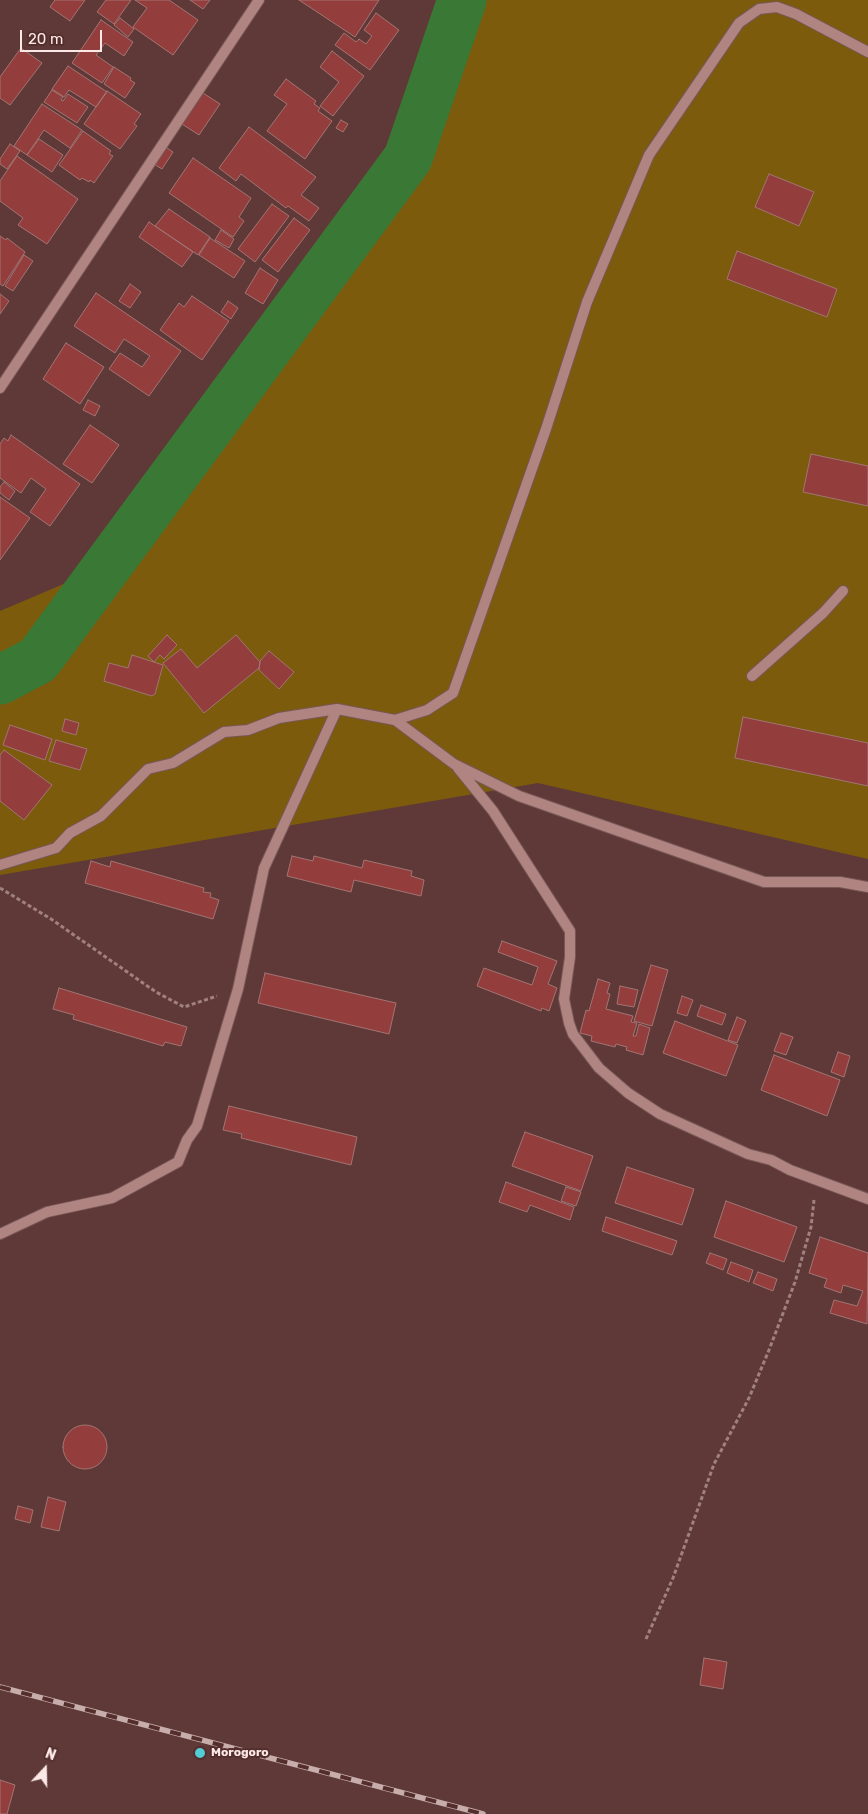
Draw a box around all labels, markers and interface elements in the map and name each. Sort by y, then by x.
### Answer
scale bar [22,20,105,52]
text: 20 m [28,30,63,48]
north arrow [20,1744,70,1794]
text: N [43,1745,58,1764]
marker: Morogoro [193,1746,207,1760]
place label: Morogoro [211,1746,269,1760]

